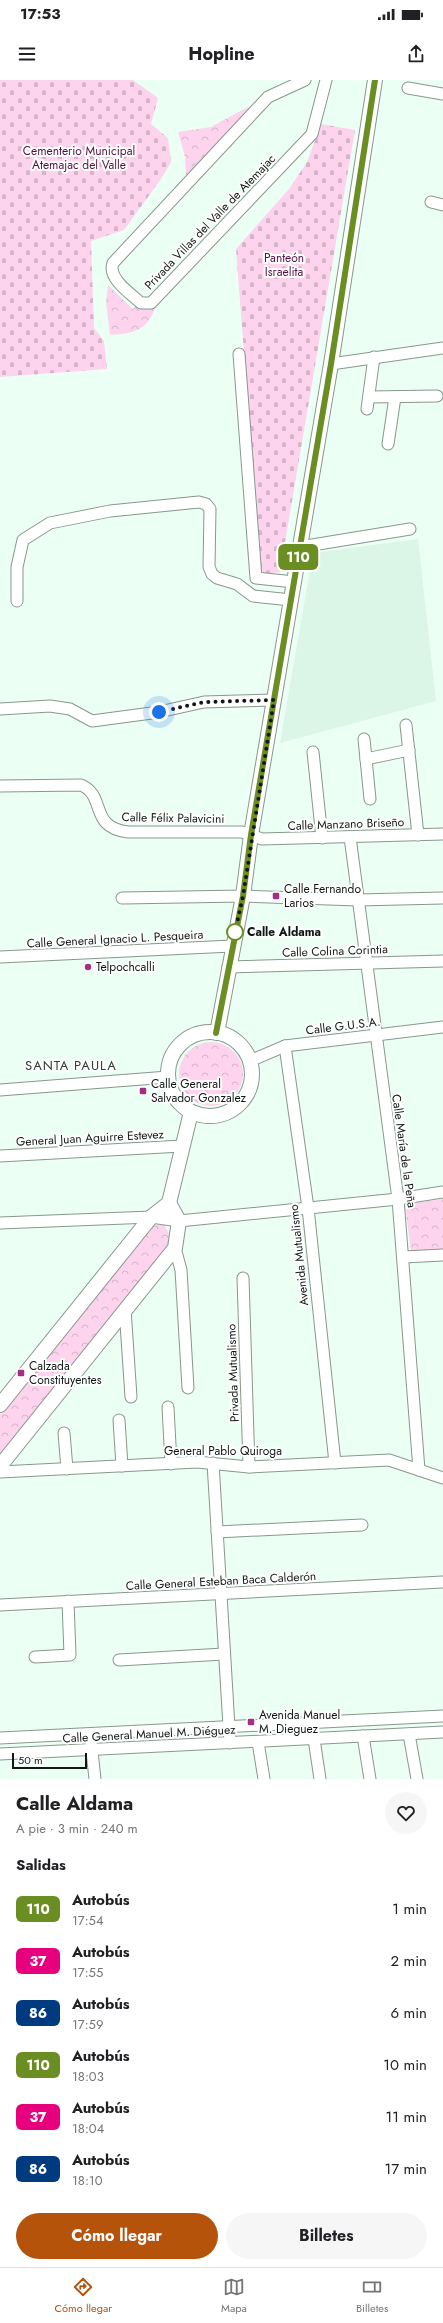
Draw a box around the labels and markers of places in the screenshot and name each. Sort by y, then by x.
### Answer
place label: Calle Fernando Larios [284,880,361,912]
marker: Calle Fernando Larios [271,891,281,901]
marker: Calle Aldama [226,923,244,941]
place label: Calle Aldama [247,923,321,941]
place label: Telpochcalli [96,958,155,976]
marker: Telpochcalli [83,962,93,972]
place label: Calle General Salvador Gonzalez [151,1075,246,1107]
marker: Calle General Salvador Gonzalez [138,1086,148,1096]
place label: Calzada Constituyentes [29,1357,102,1389]
marker: Calzada Constituyentes [16,1368,26,1378]
place label: Avenida Manuel M. Dieguez [259,1706,340,1738]
marker: Avenida Manuel M. Dieguez [246,1717,256,1727]

